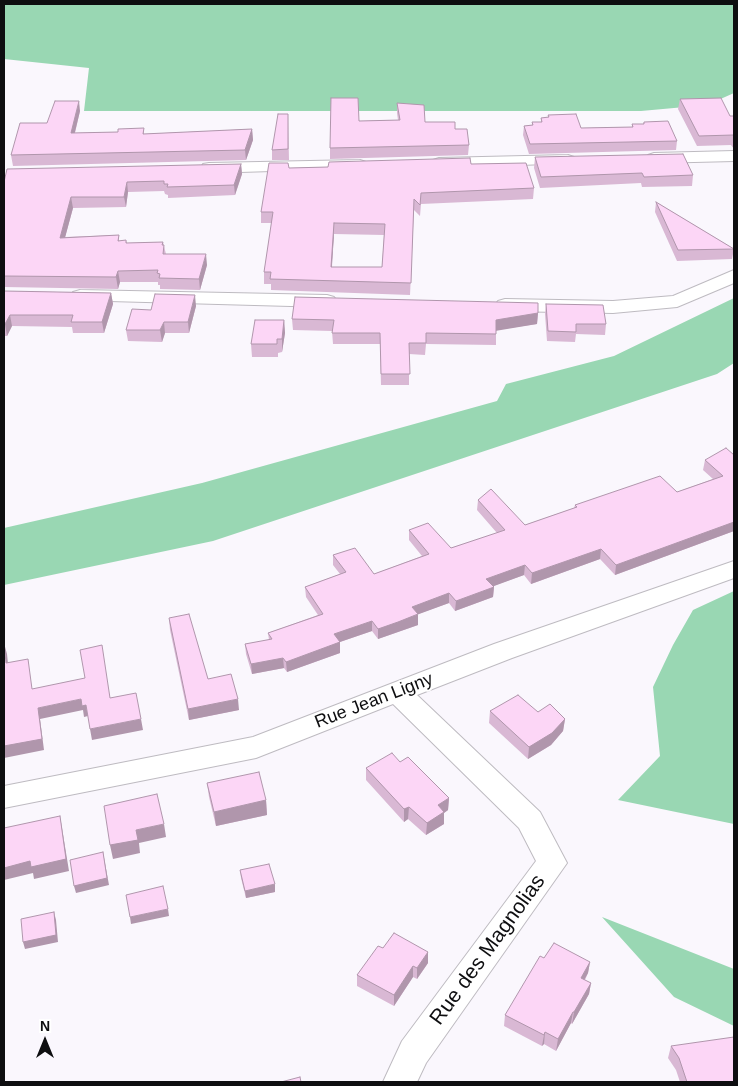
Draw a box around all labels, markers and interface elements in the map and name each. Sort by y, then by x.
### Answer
street label: Rue Jean Ligny [312,669,436,733]
street label: Rue des Magnolias [425,870,551,1030]
north arrow [20,1016,70,1066]
text: N [40,1018,50,1034]

